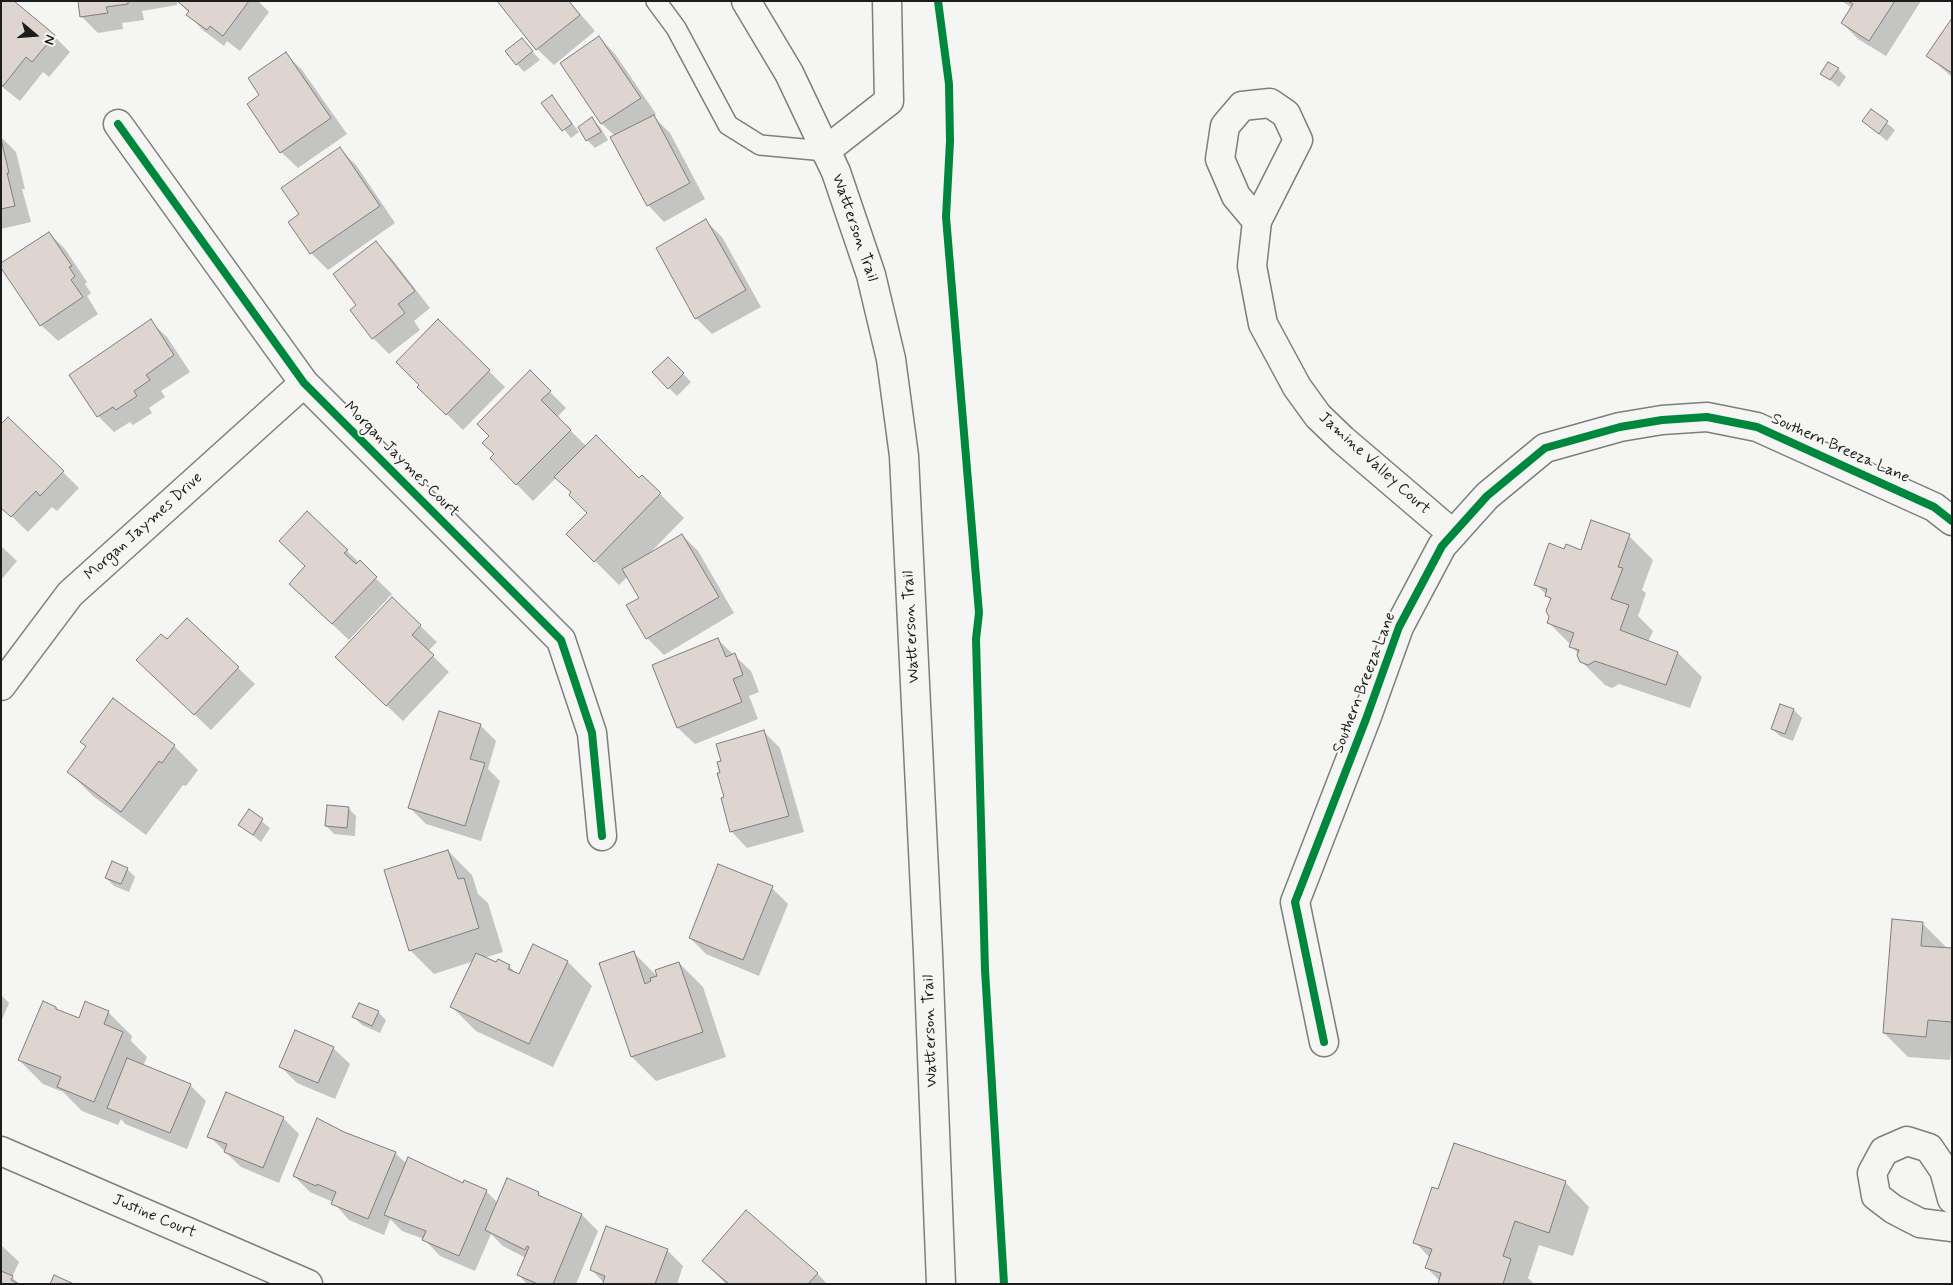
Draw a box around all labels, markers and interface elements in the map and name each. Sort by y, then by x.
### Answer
north arrow [10,10,60,60]
text: N [39,32,59,47]
street label: Watterson Trail [827,172,881,284]
street label: Morgan Jaymes Court [339,398,463,522]
street label: Jamine Valley Court [1314,409,1434,519]
street label: Southern Breeza Lane [1768,410,1912,488]
street label: Morgan Jaymes Drive [81,469,207,585]
street label: Watterson Trail [899,570,925,684]
street label: Southern Breeza Lane [1329,610,1401,756]
street label: Watterson Trail [919,974,943,1088]
street label: Justine Court [109,1191,199,1243]

